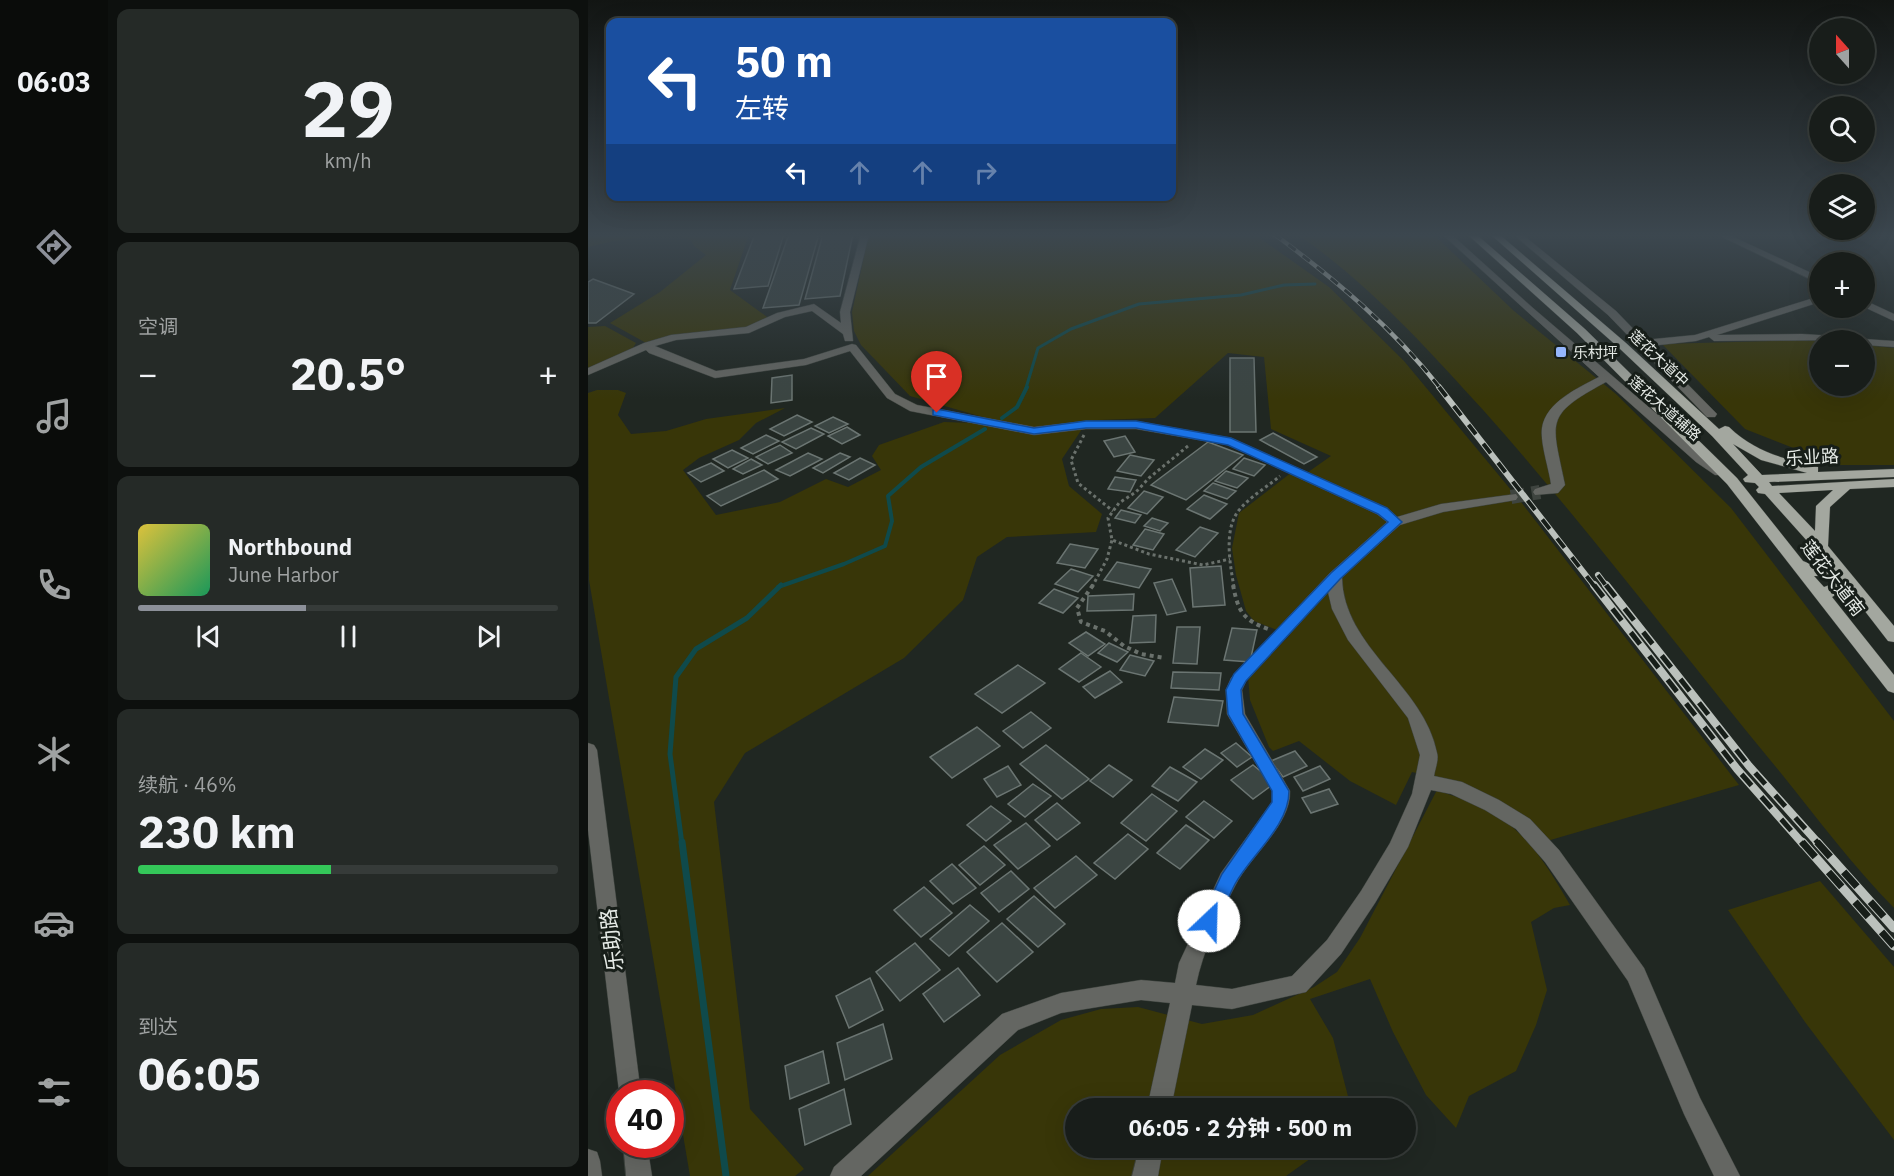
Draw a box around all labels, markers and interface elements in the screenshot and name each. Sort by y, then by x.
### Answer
north arrow [1809,18,1875,84]
map controls [1809,18,1875,396]
text: 50 m [735,34,833,89]
icon: left [636,42,714,120]
text: 29 [301,57,395,158]
text: 06:03 [17,64,91,99]
text: 左转 [735,90,789,125]
button: search [1809,96,1875,162]
text: km/h [324,147,372,174]
icon: left [780,156,813,189]
icon: ahead [843,156,876,189]
icon: ahead [906,156,939,189]
icon: right [969,156,1002,189]
button: layers [1809,174,1875,240]
icon: directions [33,226,75,268]
button: + [1809,252,1875,318]
text: 空调 [138,313,178,340]
street label: 莲花大道中 [1625,325,1693,391]
button: − [1809,330,1875,396]
place label: 乐村坪 [1573,343,1618,362]
text: 20.5° [290,344,406,402]
marker: 乐村坪 [1554,345,1568,359]
pin [911,351,962,413]
text: − [138,352,158,395]
text: + [538,352,558,395]
icon: arrive [920,360,953,393]
street label: 莲花大道辅路 [1625,371,1705,445]
icon: music [33,395,75,437]
street label: 乐业路 [1784,444,1840,470]
text: Northbound [228,532,352,561]
street label: 莲花大道南 [1796,535,1870,621]
text: June Harbor [228,561,339,588]
icon: phone [33,564,75,606]
icon: previous [192,620,225,653]
icon: pause [332,620,365,653]
icon: next [472,620,505,653]
icon: climate [33,733,75,775]
text: 续航 · 46% [138,771,237,798]
text: 230 km [138,802,296,860]
position arrow [1177,889,1241,953]
icon: car [33,902,75,944]
street label: 乐助路 [593,907,629,973]
text: 到达 [138,1013,178,1040]
text: 06:05 [138,1044,261,1102]
icon: filters [33,1071,75,1113]
speed limit sign: 40 [606,1080,684,1158]
text: 06:05 · 2 分钟 · 500 m [1129,1113,1352,1142]

